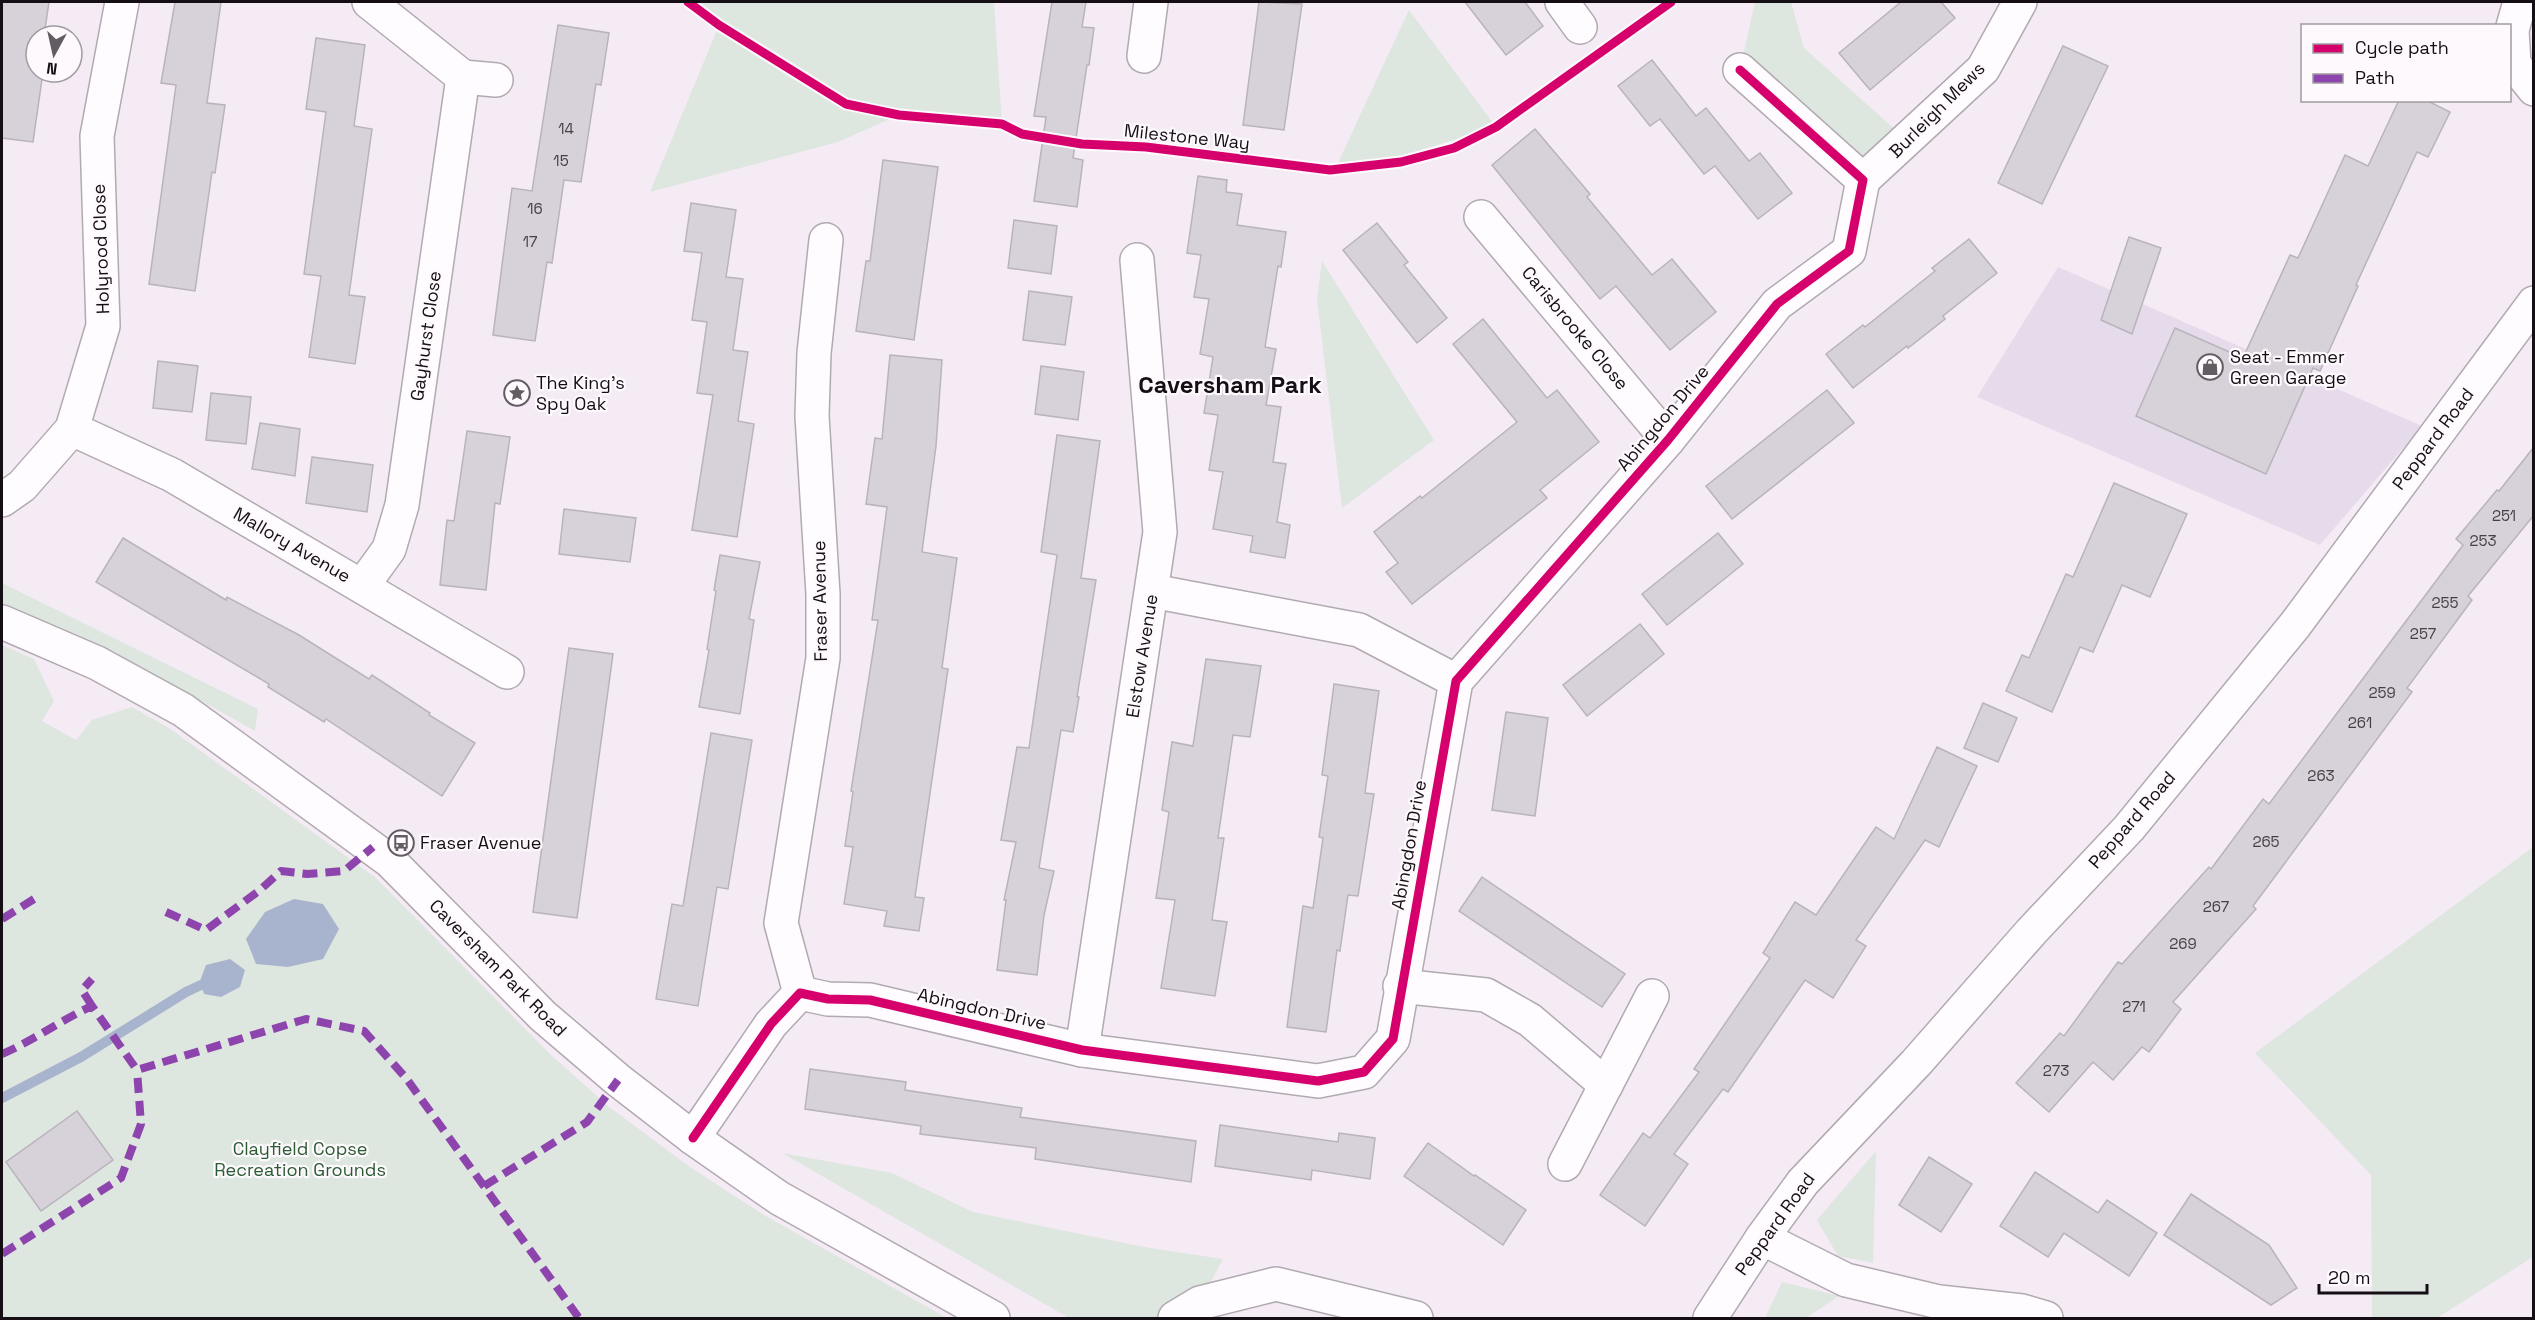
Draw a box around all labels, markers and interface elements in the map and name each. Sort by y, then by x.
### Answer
north arrow [24,24,84,84]
legend [2301,24,2511,102]
text: Cycle path [2355,36,2449,59]
text: N [45,57,59,80]
street label: Burleigh Mews [1884,57,1989,162]
text: Path [2355,66,2395,89]
street label: Milestone Way [1123,118,1251,155]
house number: 14 [558,119,574,138]
house number: 15 [553,151,569,170]
street label: Holyrood Close [87,183,114,315]
house number: 16 [527,199,543,218]
house number: 17 [523,232,537,251]
street label: Carisbrooke Close [1517,261,1634,394]
street label: Gayhurst Close [405,269,446,402]
place label: Seat - Emmer Green Garage [2230,345,2346,389]
shop icon: Seat - Emmer Green Garage [2195,352,2225,382]
street label: Abingdon Drive [1612,360,1714,475]
district label: Caversham Park [1138,369,1322,400]
place label: The King's Spy Oak [536,371,625,415]
place icon: The King's Spy Oak [502,378,532,408]
street label: Peppard Road [2387,383,2478,494]
street label: Mallory Avenue [230,502,355,587]
house number: 251 [2492,506,2516,525]
house number: 253 [2469,531,2497,550]
street label: Fraser Avenue [807,540,832,662]
street label: Elstow Avenue [1120,592,1163,720]
house number: 255 [2431,593,2459,612]
house number: 257 [2410,624,2436,643]
house number: 259 [2368,683,2396,702]
house number: 261 [2348,713,2372,732]
street label: Peppard Road [2083,766,2180,873]
house number: 263 [2307,766,2335,785]
street label: Abingdon Drive [1386,778,1431,912]
bus stop icon: Fraser Avenue [386,828,416,858]
place label: Fraser Avenue [420,831,541,854]
house number: 265 [2252,832,2280,851]
street label: Caversham Park Road [425,894,572,1041]
house number: 267 [2203,897,2229,916]
house number: 269 [2169,934,2197,953]
street label: Abingdon Drive [915,983,1049,1035]
house number: 271 [2122,997,2146,1016]
house number: 273 [2043,1061,2069,1080]
park label: Clayfield Copse Recreation Grounds [214,1137,386,1181]
street label: Peppard Road [1730,1168,1820,1280]
scale bar [2319,1257,2427,1295]
text: 20 m [2328,1266,2371,1289]

